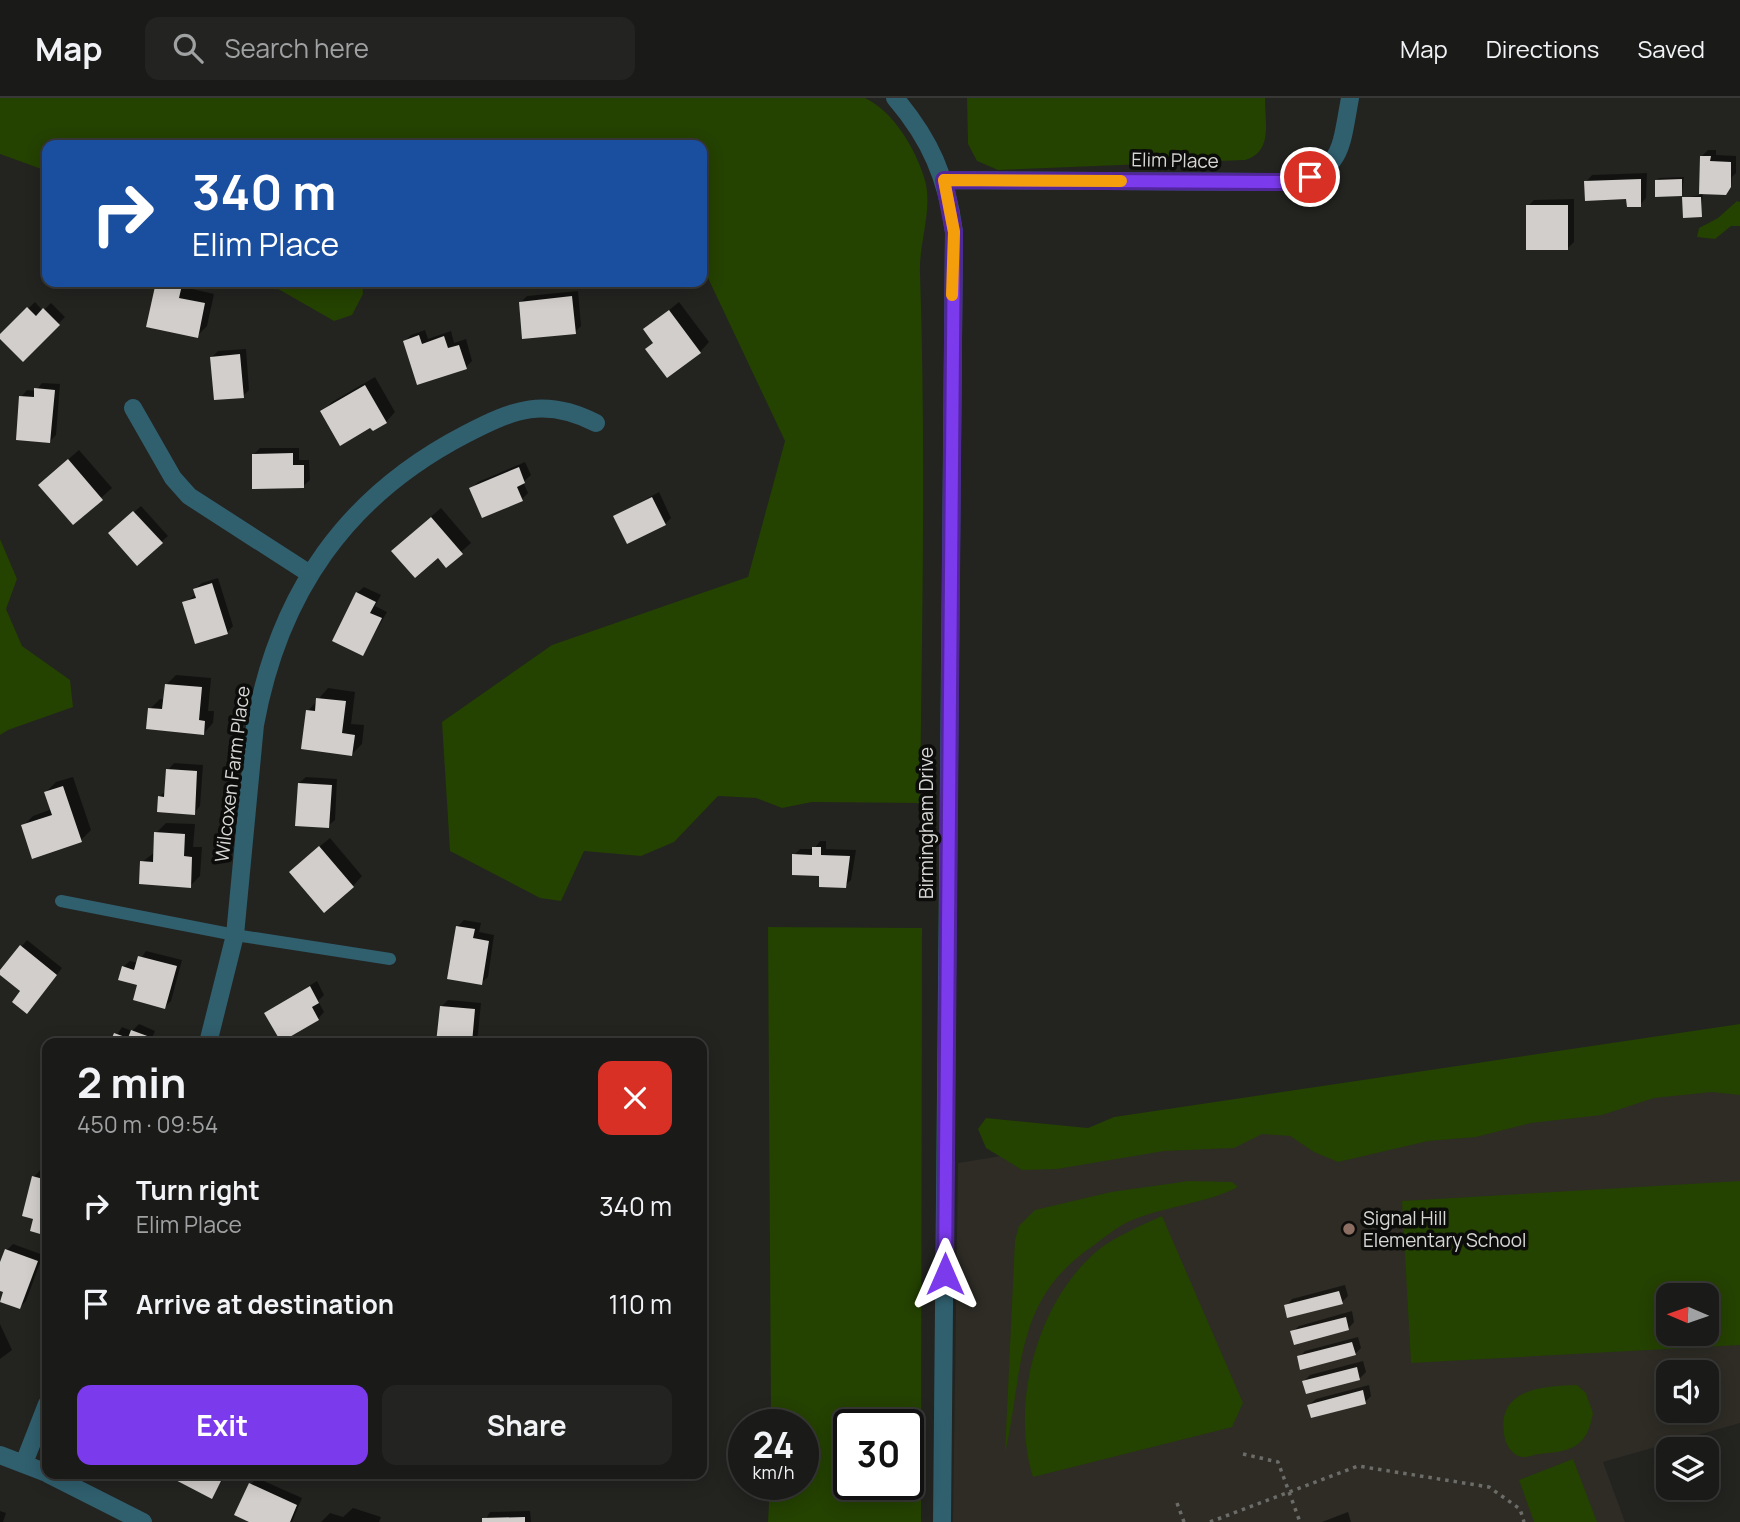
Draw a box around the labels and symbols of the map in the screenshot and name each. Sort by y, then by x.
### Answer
street label: Elim Place [1131,146,1219,174]
pin [1280,147,1340,207]
street label: Wilcoxen Farm Place [208,684,256,864]
street label: Birmingham Drive [913,747,939,899]
place label: Signal Hill Elementary School [1363,1205,1526,1253]
marker: Signal Hill Elementary School [1341,1221,1357,1237]
position arrow [908,1237,982,1311]
north arrow [1656,1283,1718,1346]
speed limit sign: 30 [833,1409,924,1500]

